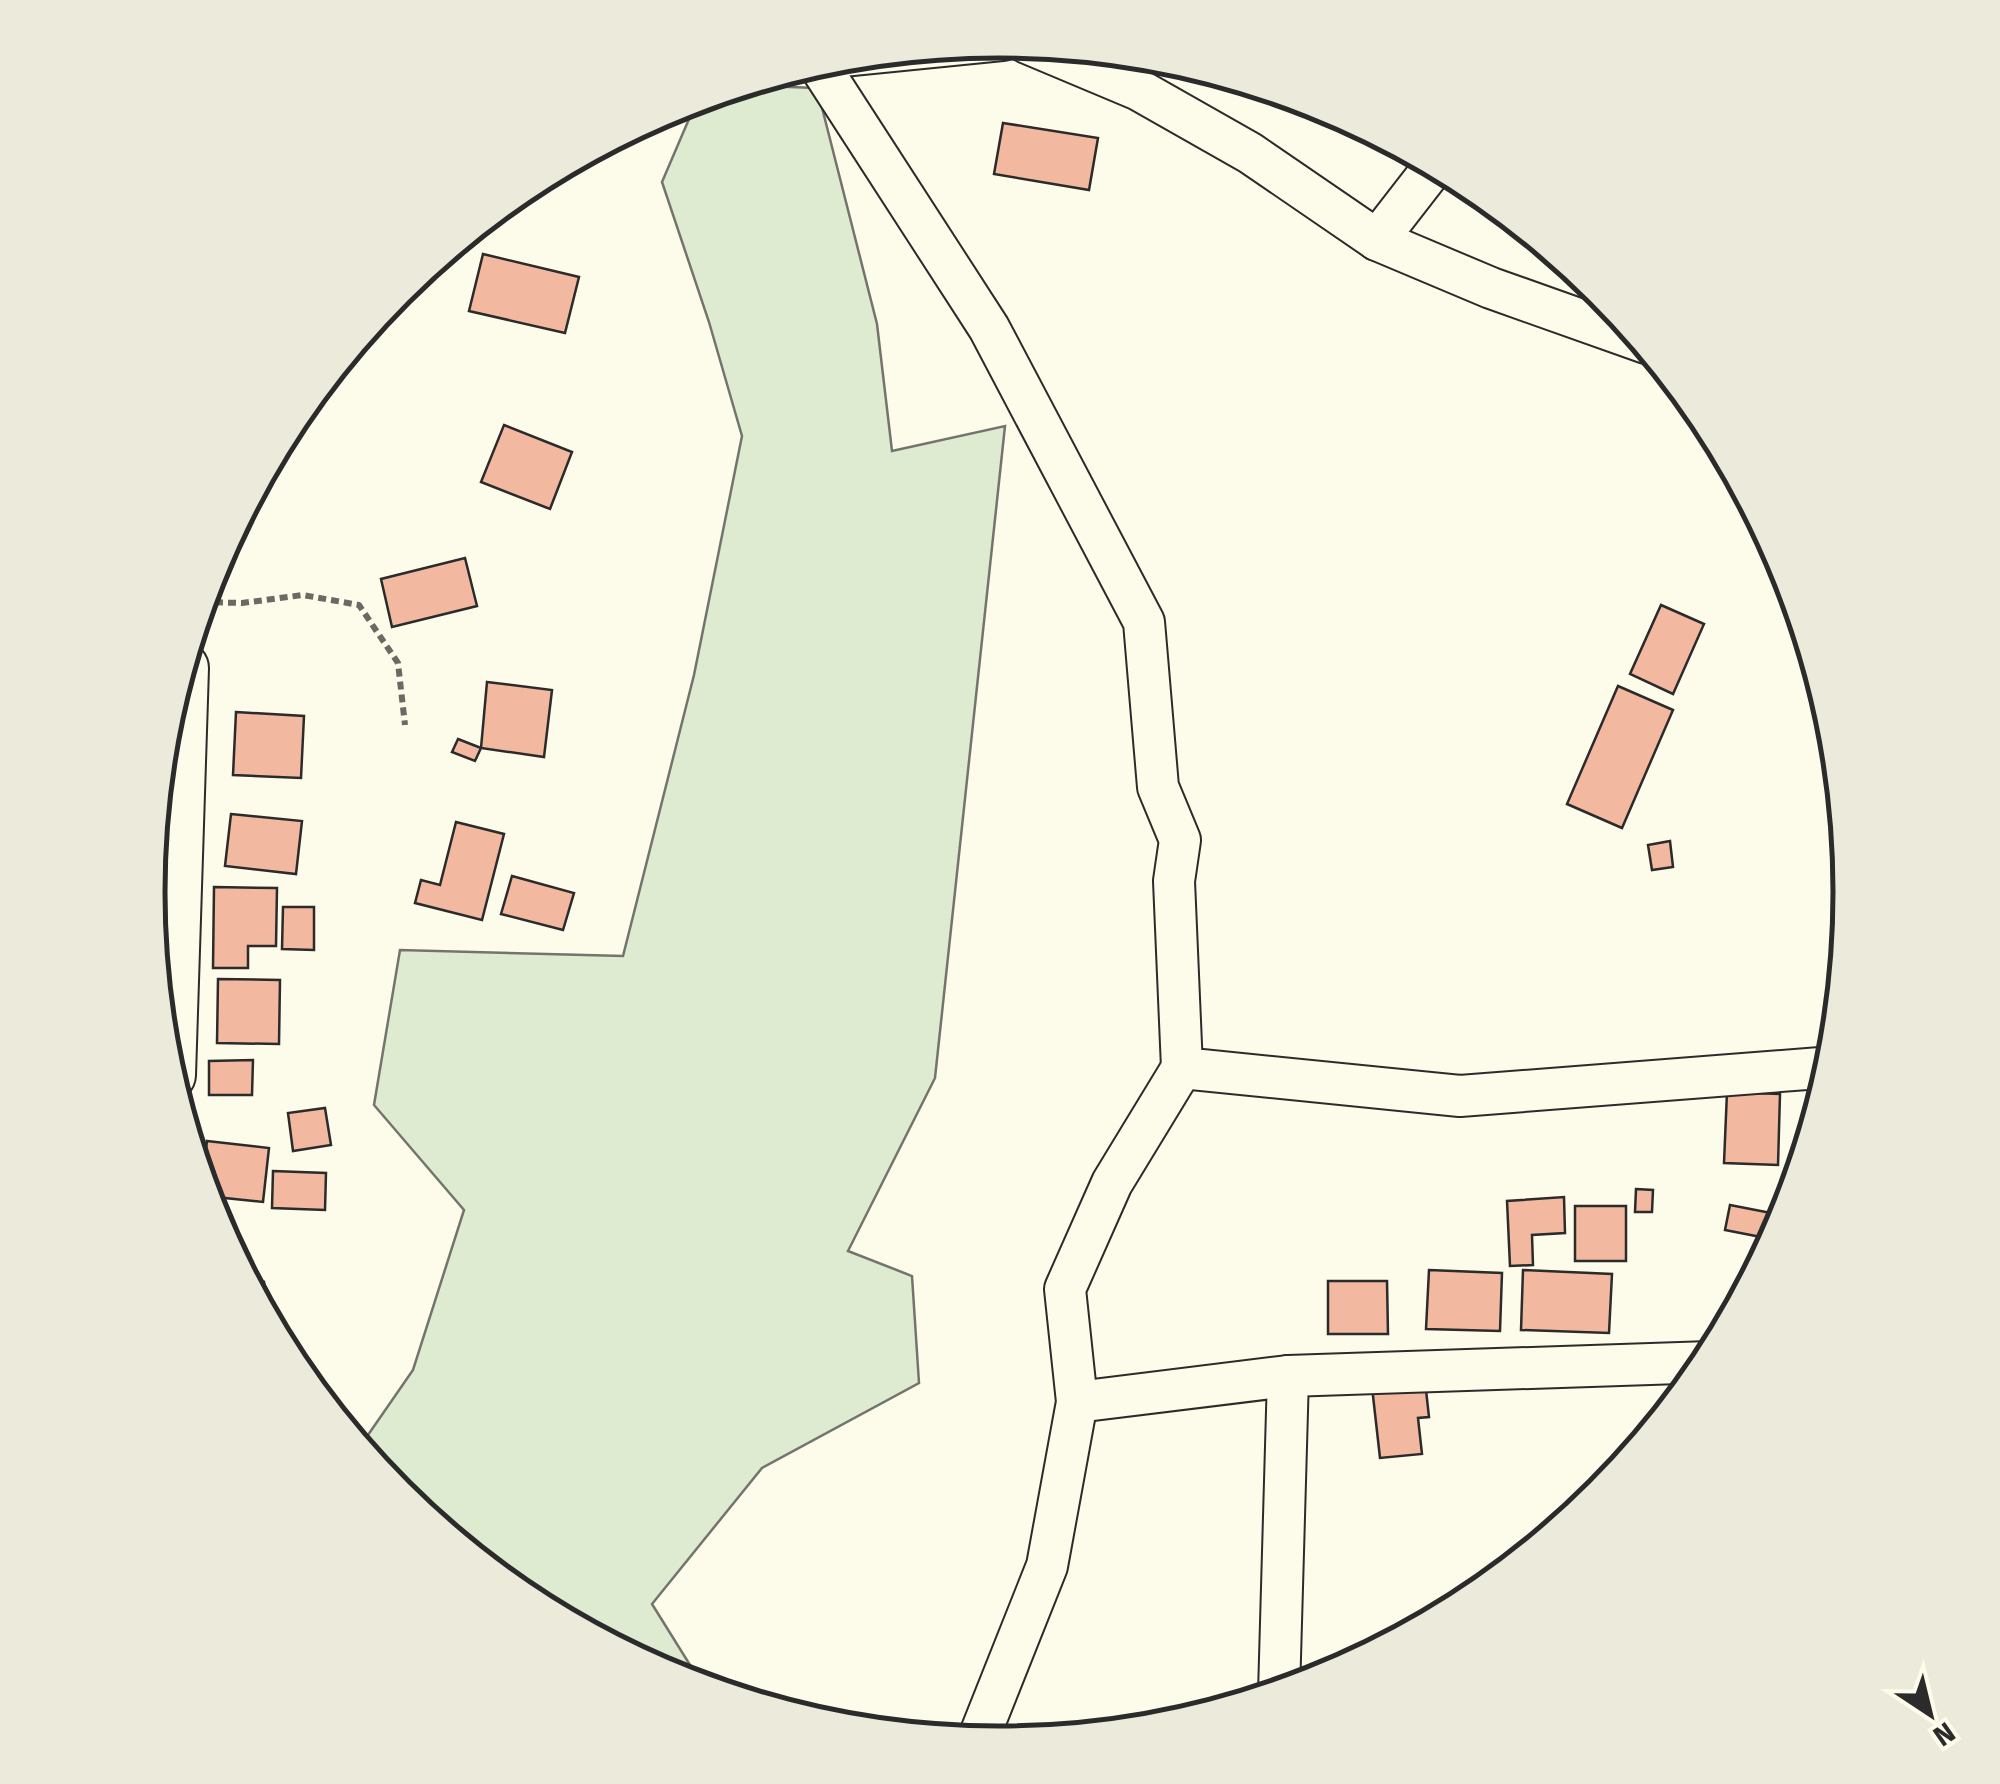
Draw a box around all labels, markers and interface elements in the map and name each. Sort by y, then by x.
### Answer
north arrow [1880,1664,1980,1764]
text: N [1927,1715,1961,1753]

